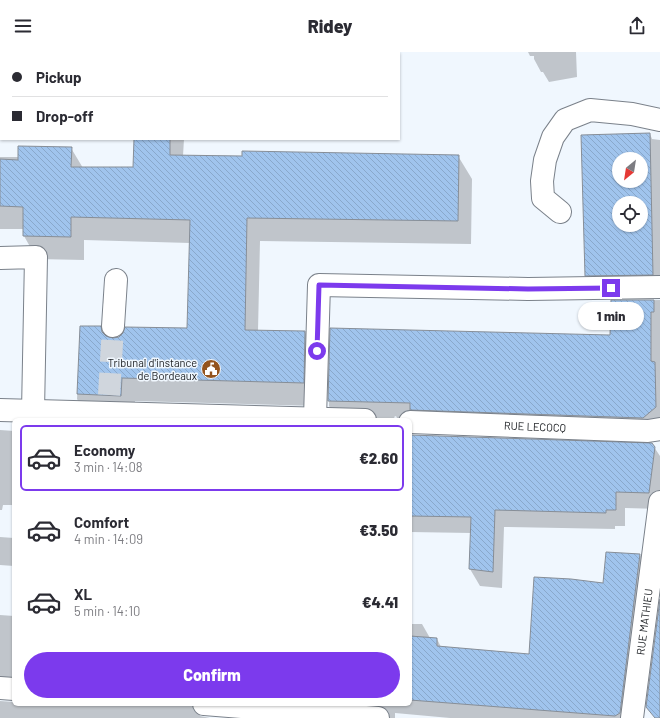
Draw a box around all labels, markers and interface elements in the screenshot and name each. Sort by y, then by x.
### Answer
icon: menu [12,15,34,37]
text: Ridey [308,15,352,37]
icon: share [626,15,648,37]
text: Pickup [36,68,82,86]
text: Drop-off [36,107,94,125]
north arrow [612,152,648,188]
map controls [612,152,648,232]
button: locate [612,196,648,232]
route end [602,279,620,297]
callout: 1 min [578,302,644,330]
text: 1 min [597,308,625,324]
route start [308,342,326,360]
place label: Tribunal d'instance de Bordeaux [108,356,197,382]
public building icon: Tribunal d'instance de Bordeaux [200,358,222,380]
street label: RUE LECOCQ [504,419,566,434]
icon: car [26,440,62,476]
text: Economy [74,441,135,459]
text: €2.60 [359,449,398,467]
text: 3 min · 14:08 [74,459,143,475]
icon: car [26,512,62,548]
text: Comfort [74,513,129,531]
text: €3.50 [359,521,398,539]
text: 4 min · 14:09 [74,531,143,547]
icon: car [26,584,62,620]
text: XL [74,585,92,603]
street label: RUE MATHIEU [633,588,655,656]
text: €4.41 [362,593,398,611]
text: 5 min · 14:10 [74,603,140,619]
button: Confirm [24,652,400,698]

